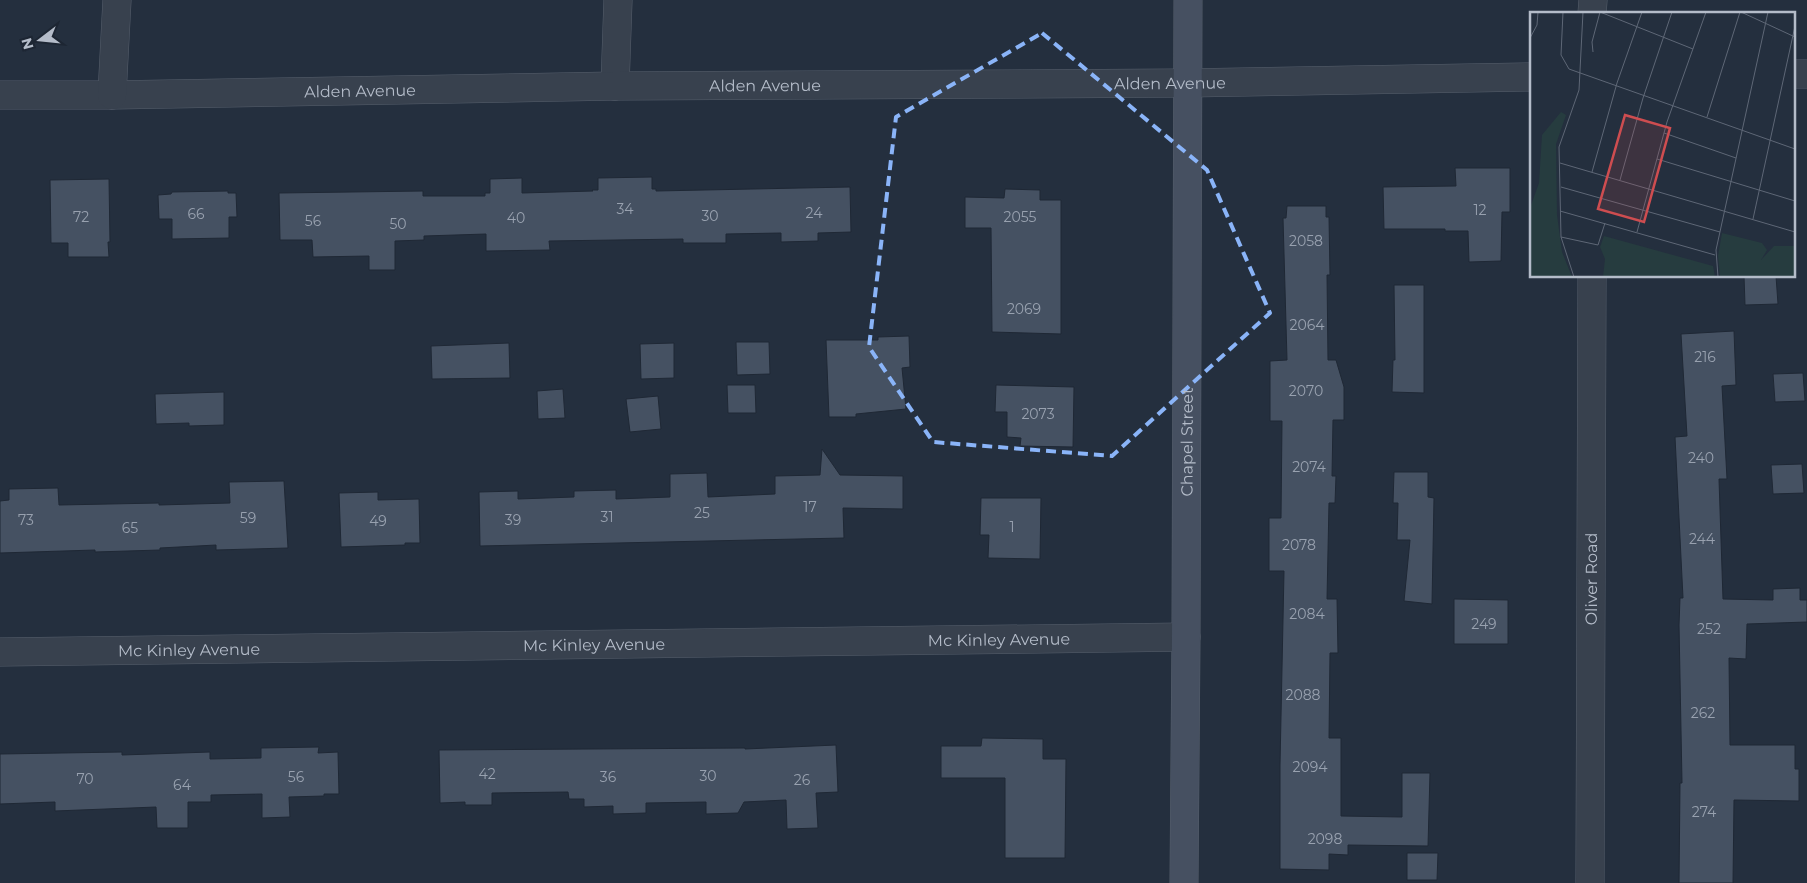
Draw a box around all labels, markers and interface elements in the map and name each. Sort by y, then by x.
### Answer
inset map [1530,12,1794,278]
north arrow [15,15,65,65]
text: N [17,36,38,52]
street label: Alden Avenue [1114,73,1226,93]
street label: Alden Avenue [709,76,821,96]
street label: Alden Avenue [304,81,416,102]
house number: 34 [616,200,634,218]
house number: 12 [1473,201,1487,219]
house number: 24 [806,204,823,222]
house number: 66 [187,205,205,223]
house number: 30 [701,207,719,225]
house number: 72 [73,208,89,226]
house number: 2055 [1004,208,1037,226]
house number: 40 [507,209,525,227]
house number: 56 [305,212,322,230]
house number: 50 [389,215,407,233]
house number: 2058 [1289,232,1323,250]
house number: 2069 [1007,300,1041,318]
house number: 2064 [1290,316,1325,334]
house number: 216 [1694,348,1716,366]
house number: 2070 [1289,382,1323,400]
street label: Chapel Street [1177,387,1197,497]
house number: 2073 [1021,405,1055,423]
house number: 240 [1688,449,1714,467]
house number: 2074 [1292,458,1327,476]
house number: 17 [803,498,817,516]
house number: 25 [694,504,710,522]
house number: 31 [601,508,613,526]
house number: 59 [240,509,256,527]
house number: 73 [18,511,34,529]
house number: 39 [505,511,521,529]
house number: 49 [369,512,387,530]
house number: 1 [1009,518,1015,536]
house number: 65 [122,519,138,537]
house number: 244 [1689,530,1716,548]
street label: Oliver Road [1582,533,1601,625]
house number: 2078 [1282,536,1316,554]
house number: 2084 [1289,605,1325,623]
house number: 249 [1471,615,1497,633]
house number: 252 [1697,620,1721,638]
street label: Mc Kinley Avenue [928,629,1070,650]
street label: Mc Kinley Avenue [523,635,665,655]
street label: Mc Kinley Avenue [118,640,260,661]
house number: 2088 [1285,686,1321,704]
house number: 262 [1691,704,1715,722]
house number: 2094 [1293,758,1328,776]
house number: 42 [478,765,496,783]
house number: 30 [699,767,717,785]
house number: 56 [288,768,305,786]
house number: 36 [600,768,617,786]
house number: 70 [76,770,94,788]
house number: 26 [794,771,811,789]
house number: 64 [173,776,192,794]
house number: 274 [1692,803,1717,821]
house number: 2098 [1308,830,1342,848]

